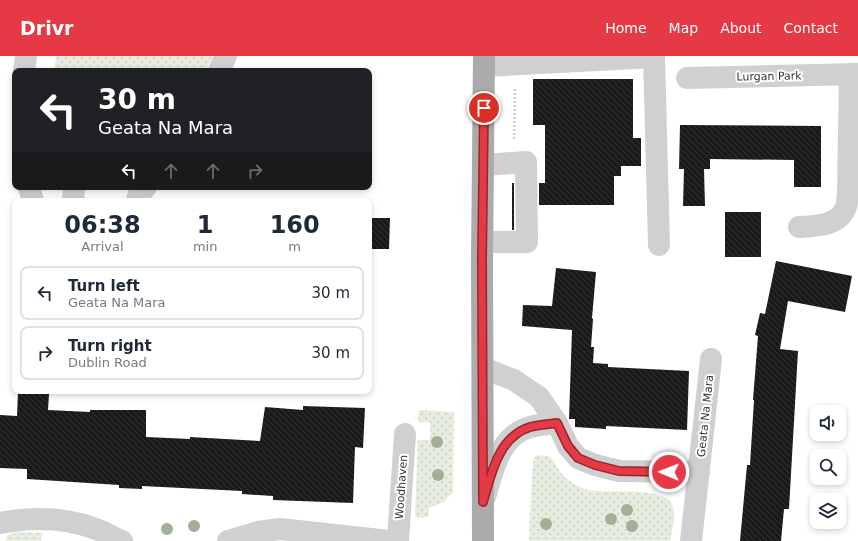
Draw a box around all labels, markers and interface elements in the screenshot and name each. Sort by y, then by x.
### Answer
text: Drivr [20,17,73,39]
text: Home [605,20,647,36]
text: Map [669,20,698,36]
text: About [720,20,762,36]
text: Contact [784,20,838,36]
street label: Lurgan Park [736,69,802,84]
text: 30 m [98,83,176,116]
icon: left [32,84,84,136]
pin [467,91,501,125]
icon: arrive [473,97,495,119]
text: Geata Na Mara [98,117,233,138]
icon: left [118,160,140,182]
icon: ahead [160,160,182,182]
icon: ahead [202,160,224,182]
icon: right [244,160,266,182]
text: 06:38 [64,211,141,239]
text: 1 [197,211,213,239]
text: 160 [270,211,320,239]
text: Arrival [81,239,124,254]
text: min [193,239,217,254]
text: m [288,239,301,254]
text: Turn left [68,277,140,295]
icon: left [34,282,56,304]
text: 30 m [312,284,350,302]
text: Geata Na Mara [68,295,166,310]
text: Turn right [68,337,152,355]
icon: right [34,342,56,364]
text: 30 m [312,344,350,362]
text: Dublin Road [68,355,147,370]
street label: Geata Na Mara [695,374,716,458]
map controls [810,405,846,529]
button: sound [810,405,846,441]
button: search [810,449,846,485]
position arrow [648,451,690,493]
street label: Woodhaven [393,454,410,520]
button: layers [810,493,846,529]

